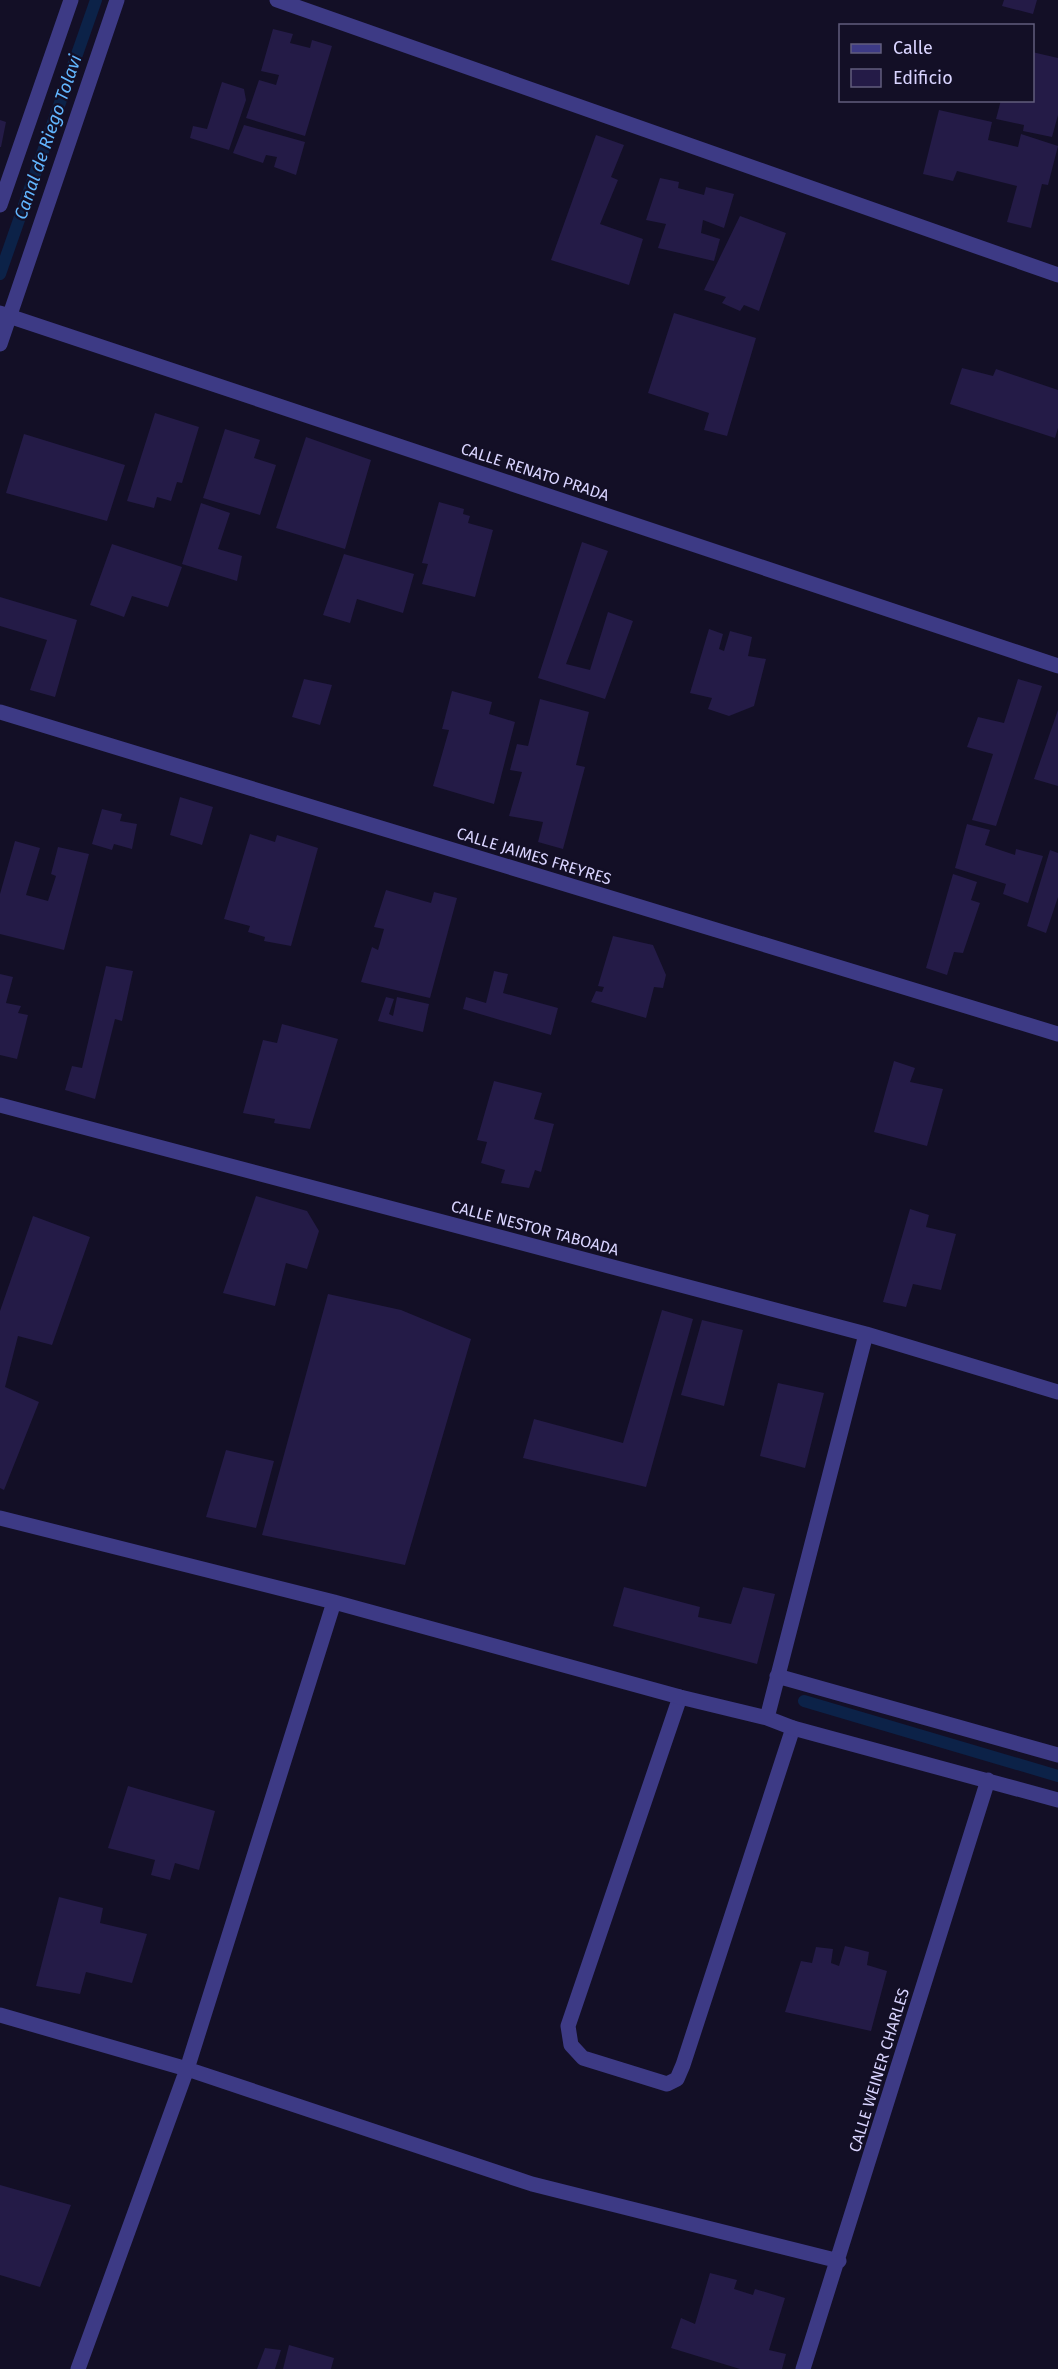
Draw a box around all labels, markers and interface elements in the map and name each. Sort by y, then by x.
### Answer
legend [839,24,1034,102]
text: Calle [893,37,933,59]
water label: Canal de Riego Tolavi [9,52,87,222]
text: Edificio [893,67,953,89]
street label: CALLE RENATO PRADA [458,439,612,505]
street label: CALLE JAIMES FREYRES [454,823,614,889]
street label: CALLE NESTOR TABOADA [449,1196,622,1260]
street label: CALLE WEINER CHARLES [845,1985,913,2154]

